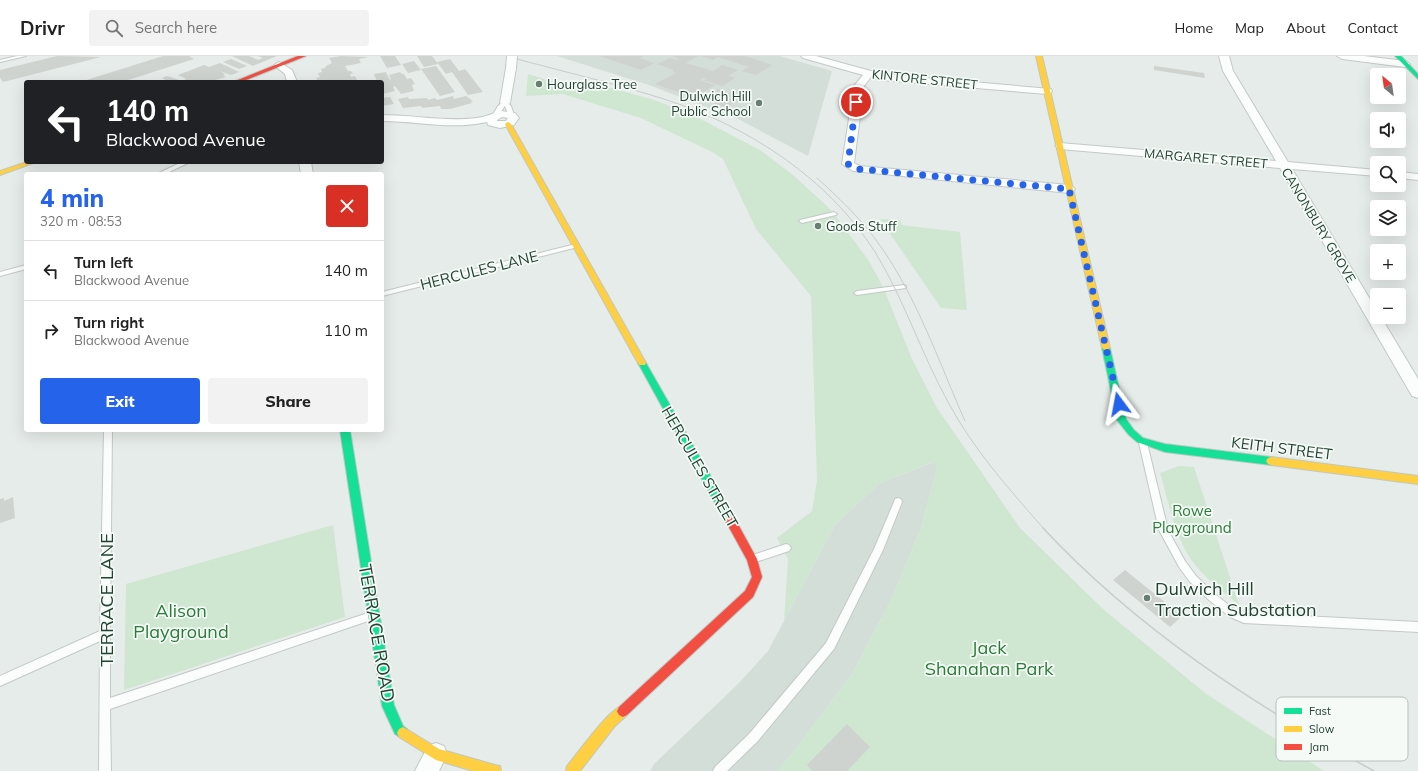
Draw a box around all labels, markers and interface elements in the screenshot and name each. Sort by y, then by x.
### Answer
search box [89,10,369,46]
text: Drivr [20,16,65,40]
icon: search [103,17,125,39]
text: Search here [135,18,217,37]
text: Home [1174,19,1213,37]
text: Map [1235,19,1264,37]
text: About [1286,19,1326,37]
text: Contact [1348,19,1398,37]
street label: KINTORE STREET [871,65,979,93]
north arrow [1370,68,1406,104]
map controls [1370,68,1406,324]
place label: Hourglass Tree [547,76,637,92]
marker: Hourglass Tree [534,79,544,89]
pin [839,85,873,119]
place label: Dulwich Hill Public School [671,88,751,119]
icon: arrive [845,91,867,113]
text: 140 m [106,93,189,128]
icon: left [40,96,92,148]
marker: Dulwich Hill Public School [754,98,764,108]
button: sound [1370,112,1406,148]
text: Blackwood Avenue [106,128,265,151]
street label: MARGARET STREET [1143,145,1269,171]
button: search [1370,156,1406,192]
street label: CANONBURY GROVE [1278,165,1360,285]
text: 4 min [40,183,104,213]
button: close [326,185,368,227]
button: layers [1370,200,1406,236]
text: 320 m · 08:53 [40,213,122,229]
place label: Goods Stuff [826,218,897,234]
marker: Goods Stuff [813,221,823,231]
button: + [1370,244,1406,280]
street label: HERCULES LANE [418,246,540,294]
text: Turn left [74,253,133,272]
icon: left [40,260,62,282]
text: 140 m [324,261,368,280]
text: Blackwood Avenue [74,272,189,288]
button: − [1370,288,1406,324]
text: Turn right [74,313,144,332]
icon: right [40,320,62,342]
text: 110 m [324,321,368,340]
text: Blackwood Avenue [74,332,189,348]
button: Exit [40,378,200,424]
button: Share [208,378,368,424]
position arrow [1098,383,1140,425]
street label: HERCULES STREET [658,403,742,531]
street label: KEITH STREET [1230,432,1334,464]
park label: Rowe Playground [1152,501,1232,537]
street label: TERRACE LANE [95,533,118,667]
street label: TERRACE ROAD [354,562,400,704]
place label: Dulwich Hill Traction Substation [1155,577,1317,621]
marker: Dulwich Hill Traction Substation [1142,593,1152,603]
park label: Alison Playground [133,599,229,643]
park label: Jack Shanahan Park [925,636,1054,680]
legend [1276,697,1408,761]
text: Fast [1309,704,1331,718]
text: Slow [1309,722,1335,736]
text: Jam [1309,740,1329,754]

